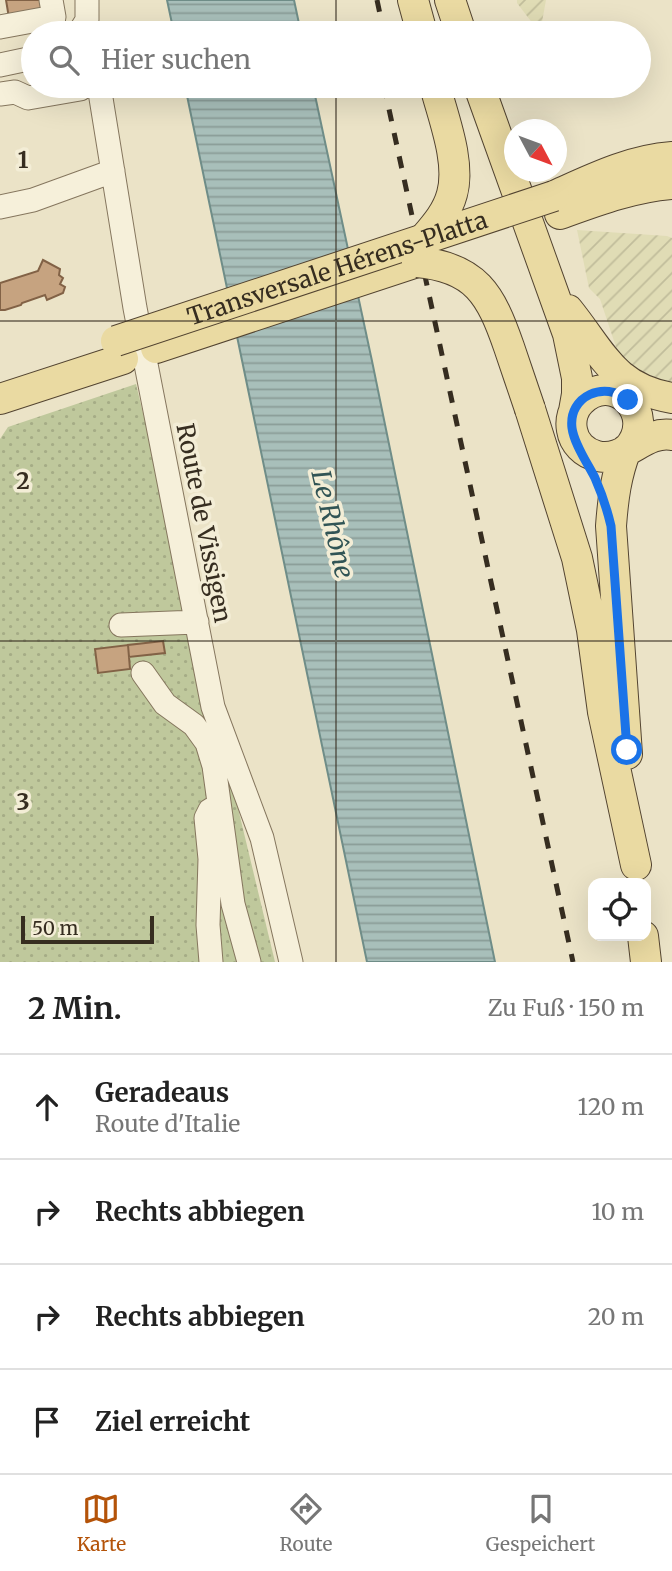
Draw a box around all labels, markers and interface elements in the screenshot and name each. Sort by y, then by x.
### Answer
search box [21,21,651,98]
icon: search [45,41,83,79]
text: Hier suchen [101,43,251,76]
north arrow [504,119,567,182]
text: 1 [18,145,29,174]
street label: Transversale Hérens-Platta [183,204,491,332]
route end [612,384,643,415]
street label: Route de Vissigen [169,421,239,625]
text: 2 [16,466,30,495]
water label: Le Rhône [305,467,361,581]
route start [611,734,642,765]
text: 3 [16,787,30,816]
map controls [588,878,651,941]
button: locate [588,878,651,941]
scale bar [21,913,154,945]
text: 50 m [32,916,78,940]
text: 2 Min. [28,989,122,1027]
text: Zu Fuß · 150 m [488,993,644,1022]
text: Geradeaus [95,1076,229,1109]
icon: ahead [28,1088,66,1126]
text: 120 m [578,1092,644,1121]
text: Route d'Italie [95,1109,240,1138]
icon: right [28,1193,66,1231]
text: Rechts abbiegen [95,1195,305,1228]
text: 10 m [591,1197,644,1226]
icon: right [28,1298,66,1336]
text: Rechts abbiegen [95,1300,305,1333]
text: 20 m [588,1302,644,1331]
icon: arrive [28,1403,66,1441]
text: Ziel erreicht [95,1405,250,1438]
tab: Karte [77,1490,126,1556]
tab: Route [280,1490,332,1556]
tab: Gespeichert [486,1490,595,1556]

